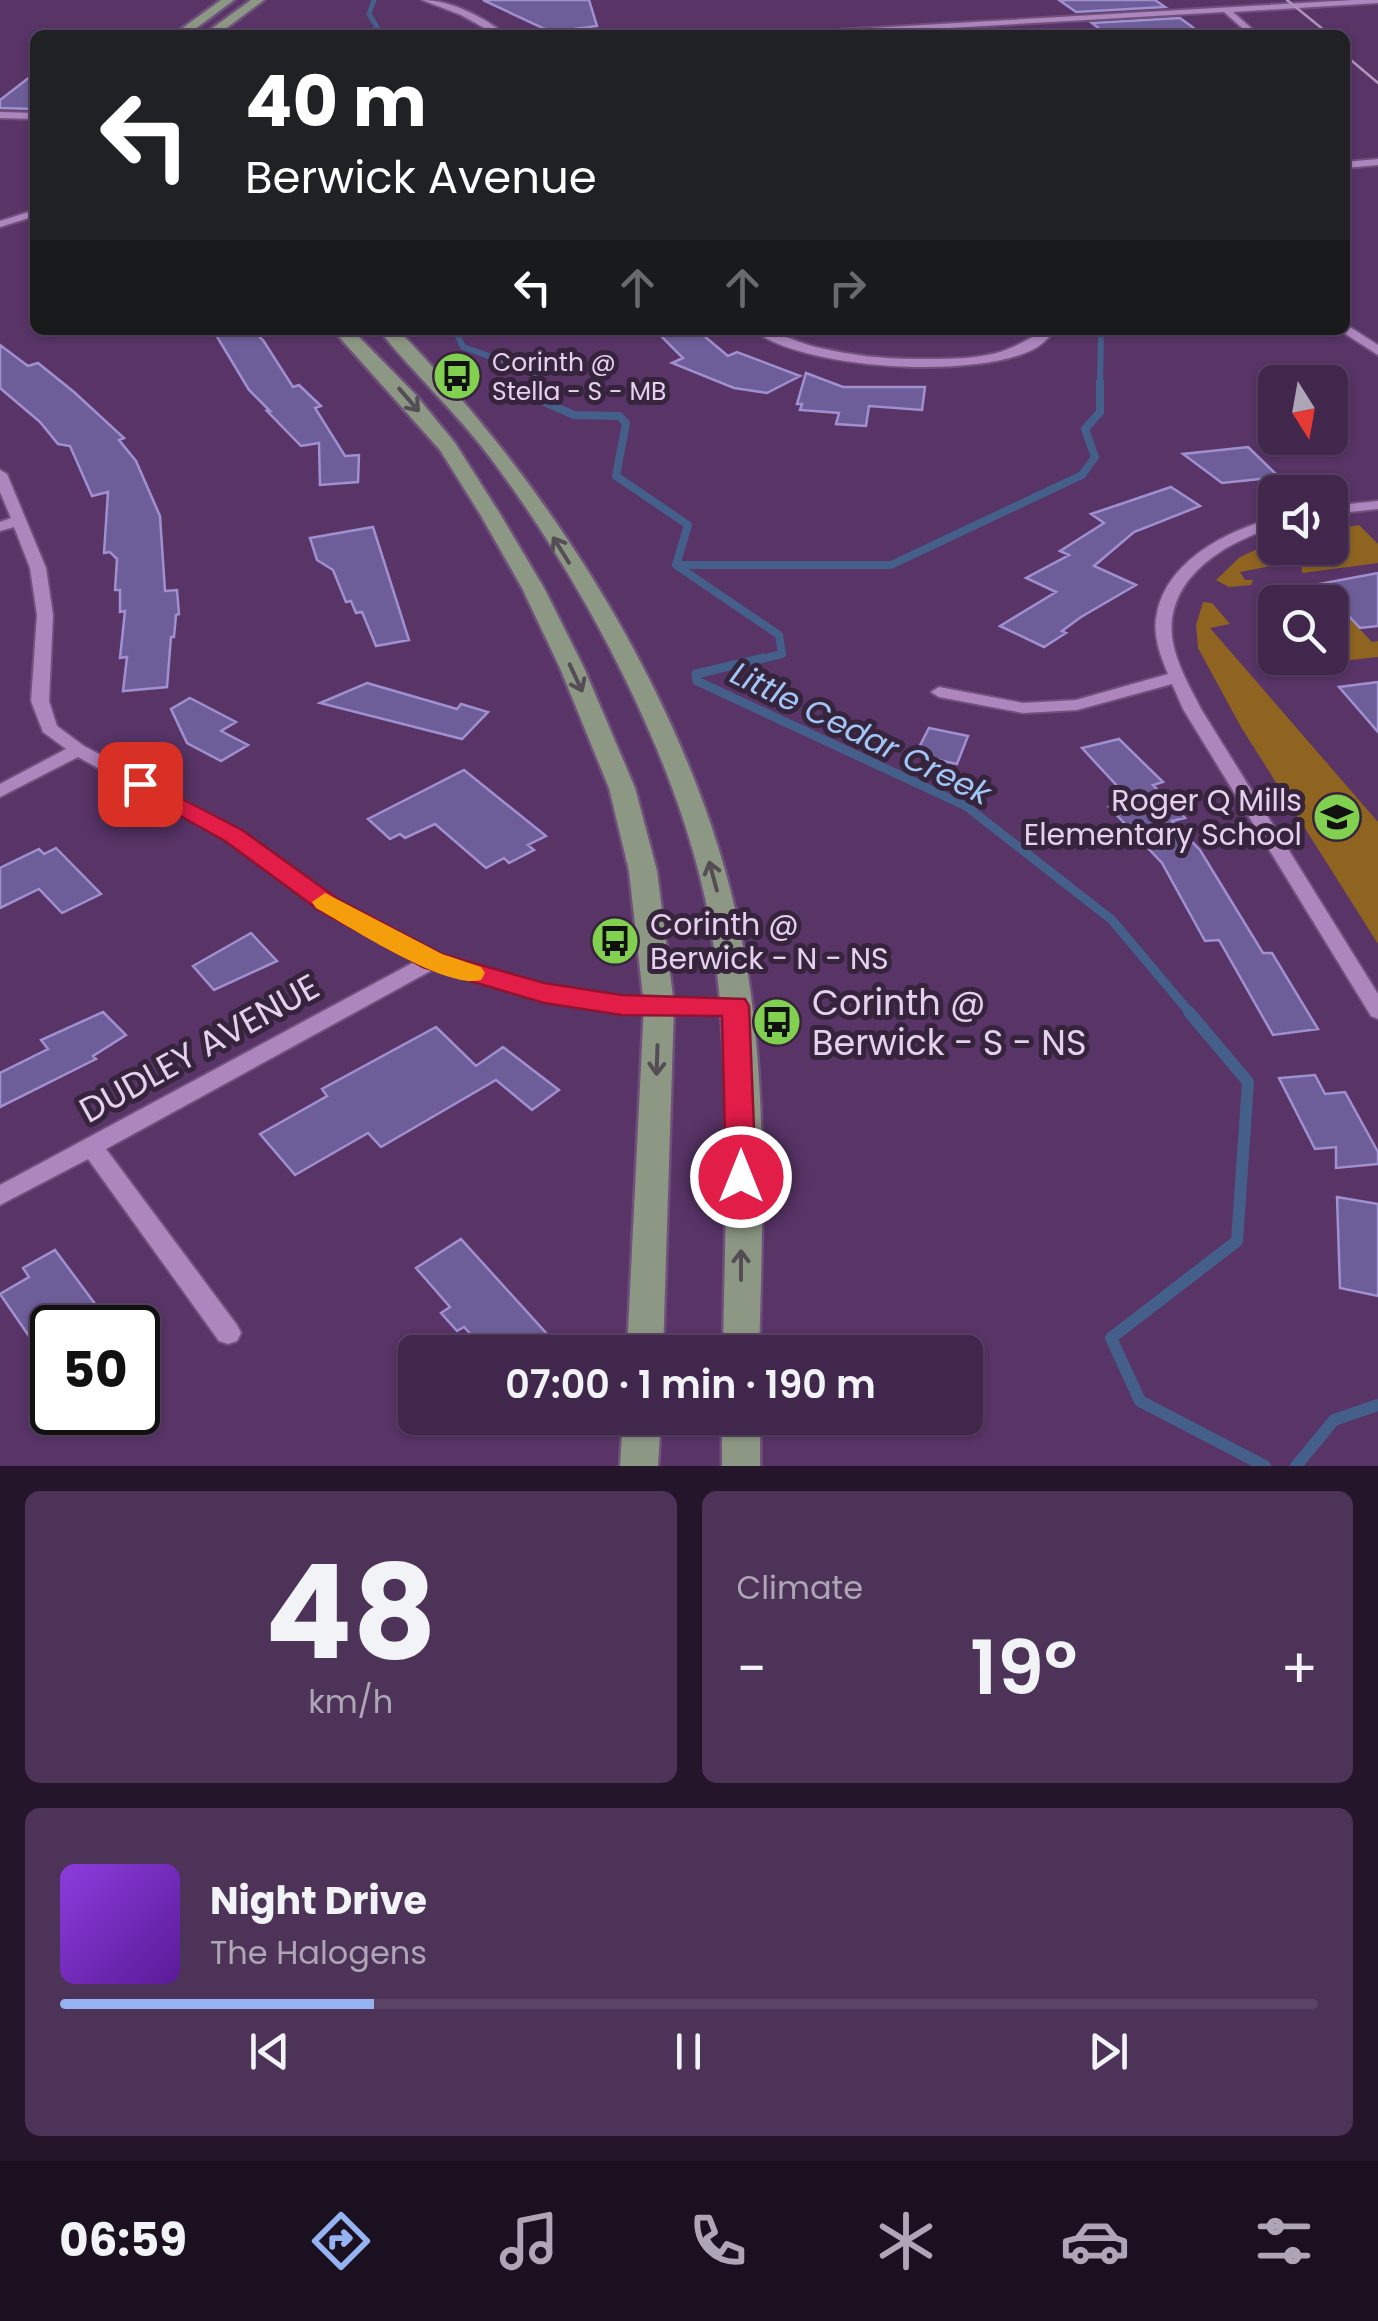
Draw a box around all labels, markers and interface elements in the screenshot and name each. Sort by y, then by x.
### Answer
text: 40 m [245,52,427,151]
icon: left [80,70,210,200]
text: Berwick Avenue [245,146,597,209]
icon: left [505,260,560,315]
icon: ahead [610,260,665,315]
icon: ahead [715,260,770,315]
icon: right [820,260,875,315]
place label: Corinth @ Stella - S - MB [492,345,666,409]
bus stop icon: Corinth @ Stella - S - MB [431,350,483,402]
north arrow [1258,365,1348,455]
map controls [1258,365,1348,675]
one-way arrow [398,387,421,412]
button: sound [1258,475,1348,565]
one-way arrow [551,536,572,565]
button: search [1258,585,1348,675]
water label: Little Cedar Creek [723,650,1000,816]
one-way arrow [568,662,586,693]
pin [98,742,183,827]
icon: arrive [113,757,168,812]
place label: Roger Q Mills Elementary School [1024,779,1302,856]
school or university icon: Roger Q Mills Elementary School [1311,791,1363,843]
one-way arrow [702,860,721,892]
place label: Corinth @ Berwick - N - NS [650,903,889,980]
bus stop icon: Corinth @ Berwick - N - NS [589,915,641,967]
street label: DUDLEY AVENUE [70,962,328,1134]
place label: Corinth @ Berwick - S - NS [812,978,1086,1067]
bus stop icon: Corinth @ Berwick - S - NS [751,996,803,1048]
one-way arrow [648,1043,667,1075]
position arrow [689,1125,793,1229]
one-way arrow [732,1249,750,1282]
speed limit sign: 50 [30,1305,160,1435]
text: 07:00 · 1 min · 190 m [505,1358,876,1411]
text: 48 [265,1521,437,1704]
text: Climate [737,1565,863,1610]
text: 19° [970,1615,1077,1720]
text: − [737,1630,767,1707]
text: + [1280,1630,1318,1707]
text: km/h [308,1679,393,1724]
text: Night Drive [210,1874,427,1927]
text: The Halogens [210,1930,427,1975]
icon: previous [242,2024,297,2079]
icon: pause [661,2024,716,2079]
icon: next [1081,2024,1136,2079]
icon: directions [306,2206,376,2276]
icon: music [494,2206,564,2276]
icon: phone [683,2206,753,2276]
icon: climate [871,2206,941,2276]
icon: car [1060,2206,1130,2276]
icon: filters [1249,2206,1319,2276]
text: 06:59 [59,2209,187,2272]

